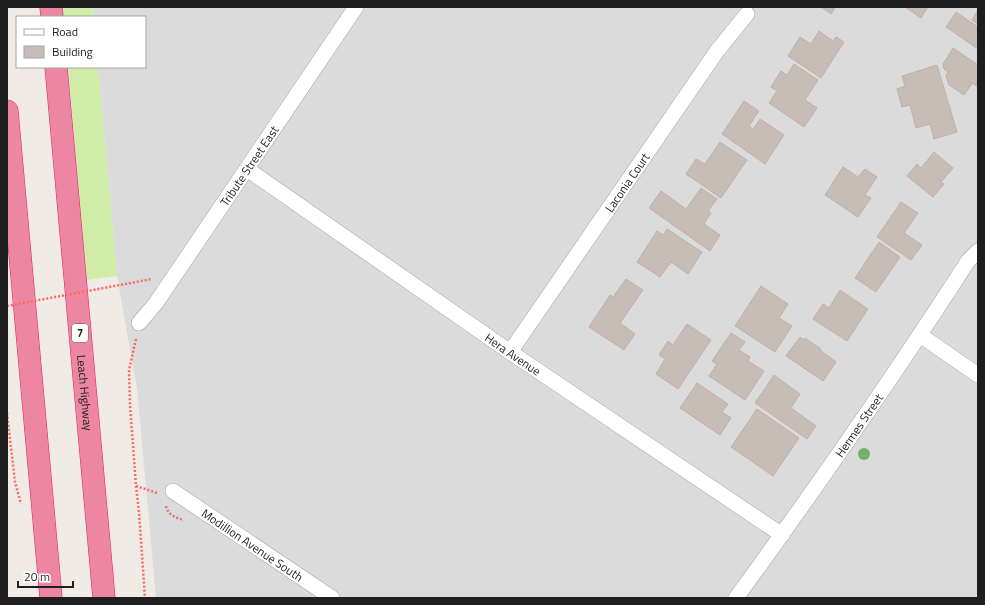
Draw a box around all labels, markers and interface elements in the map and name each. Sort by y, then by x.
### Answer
legend [16,16,146,68]
text: Road [52,22,78,41]
text: Building [52,42,93,61]
street label: Tribute Street East [215,121,283,210]
street label: Laconia Court [599,148,654,216]
road number: 7 [72,324,88,342]
street label: Hera Avenue [481,328,545,380]
street label: Leach Highway [73,354,98,432]
street label: Hermes Street [830,389,888,461]
street label: Modillion Avenue South [198,503,307,586]
scale bar [18,563,73,589]
text: 20 m [24,567,50,586]

